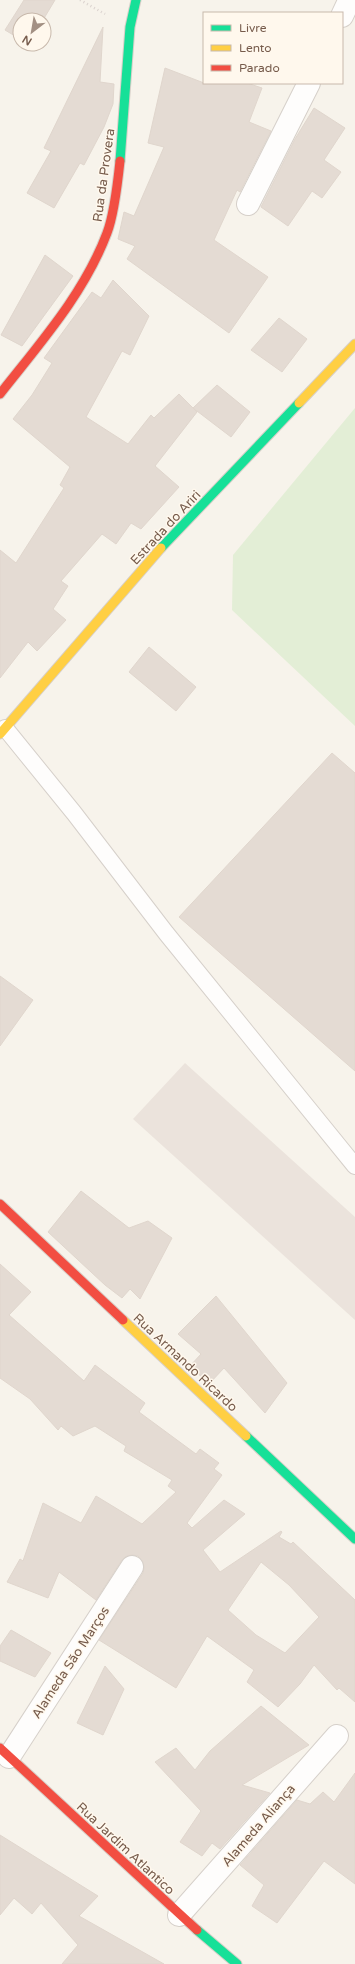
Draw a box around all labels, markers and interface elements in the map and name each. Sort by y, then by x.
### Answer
north arrow [12,12,52,52]
legend [203,12,343,84]
text: Livre [239,21,267,35]
text: N [20,32,34,48]
text: Lento [239,41,272,55]
text: Parado [239,61,280,75]
street label: Rua da Provera [89,127,118,223]
street label: Estrada do Ariri [127,487,204,568]
street label: Rua Armando Ricardo [130,1310,241,1415]
street label: Alameda São Marços [29,1603,113,1722]
street label: Alameda Aliança [219,1781,299,1870]
street label: Rua Jardim Atlantico [73,1799,178,1898]

